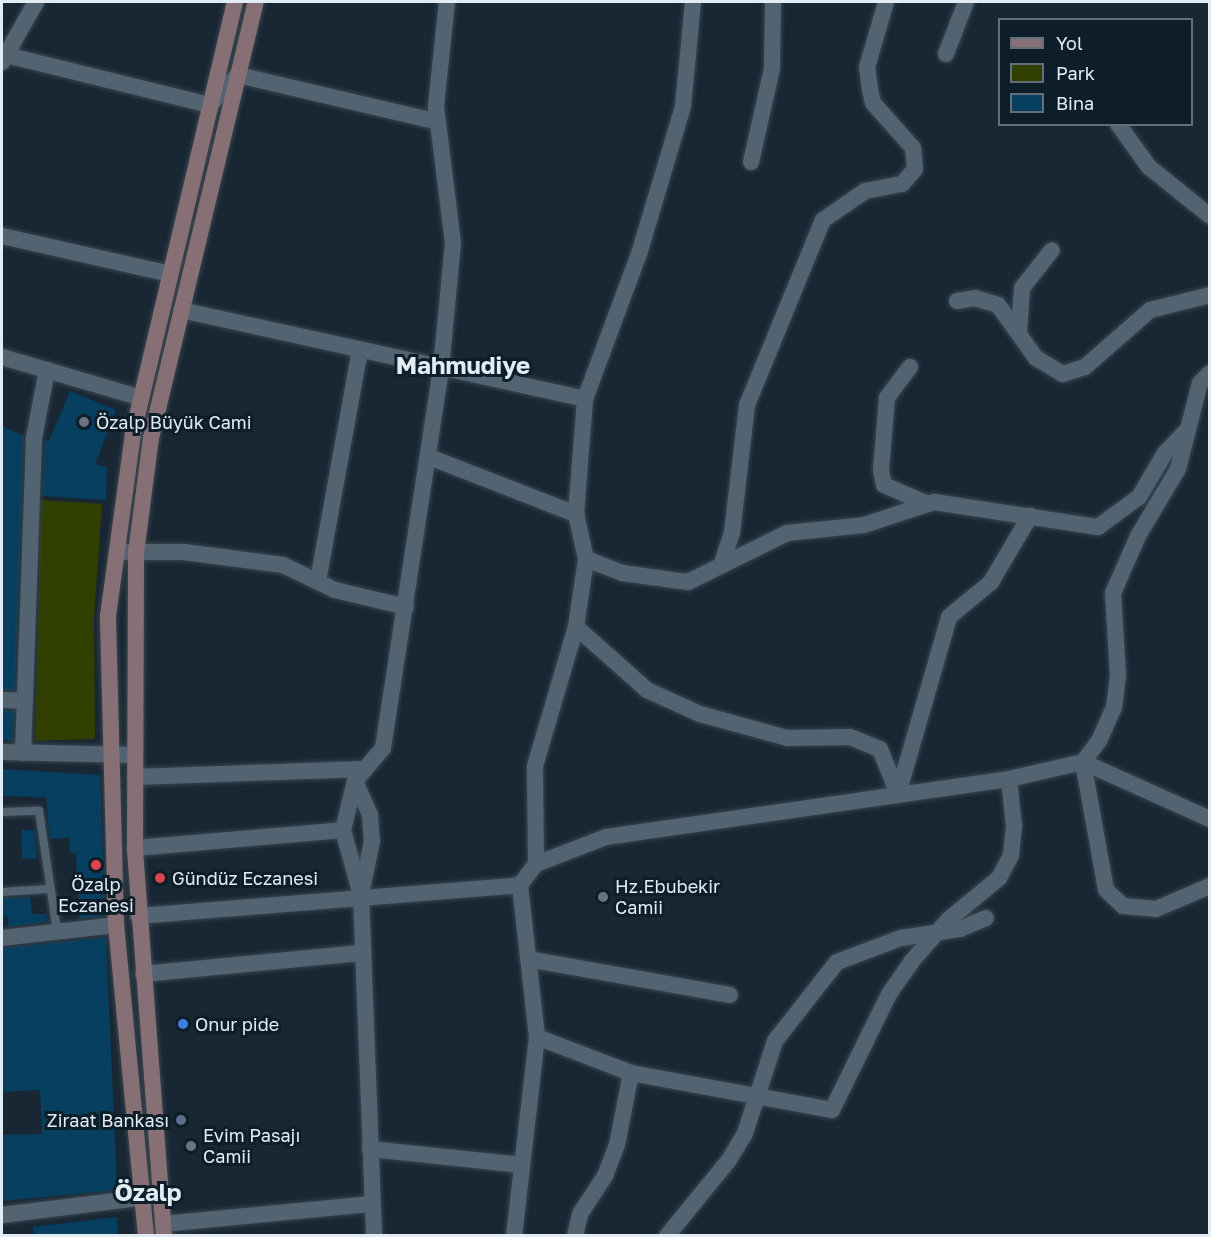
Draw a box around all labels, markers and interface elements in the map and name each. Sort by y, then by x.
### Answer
legend [998,18,1193,126]
text: Yol [1056,32,1083,54]
text: Park [1056,62,1095,84]
text: Bina [1056,92,1094,114]
district label: Mahmudiye [396,351,530,379]
place label: Özalp Büyük Cami [96,411,252,433]
marker: Özalp Büyük Cami [77,415,91,429]
marker: Özalp Eczanesi [89,858,103,872]
place label: Gündüz Eczanesi [172,867,318,889]
marker: Gündüz Eczanesi [153,871,167,885]
place label: Özalp Eczanesi [58,874,134,916]
place label: Hz.Ebubekir Camii [615,876,720,918]
marker: Hz.Ebubekir Camii [596,890,610,904]
place label: Onur pide [195,1013,279,1035]
marker: Onur pide [176,1017,190,1031]
place label: Ziraat Bankası [47,1109,169,1131]
marker: Ziraat Bankası [174,1113,188,1127]
place label: Evim Pasajı Camii [203,1125,300,1168]
marker: Evim Pasajı Camii [184,1139,198,1153]
district label: Özalp [114,1178,182,1206]

